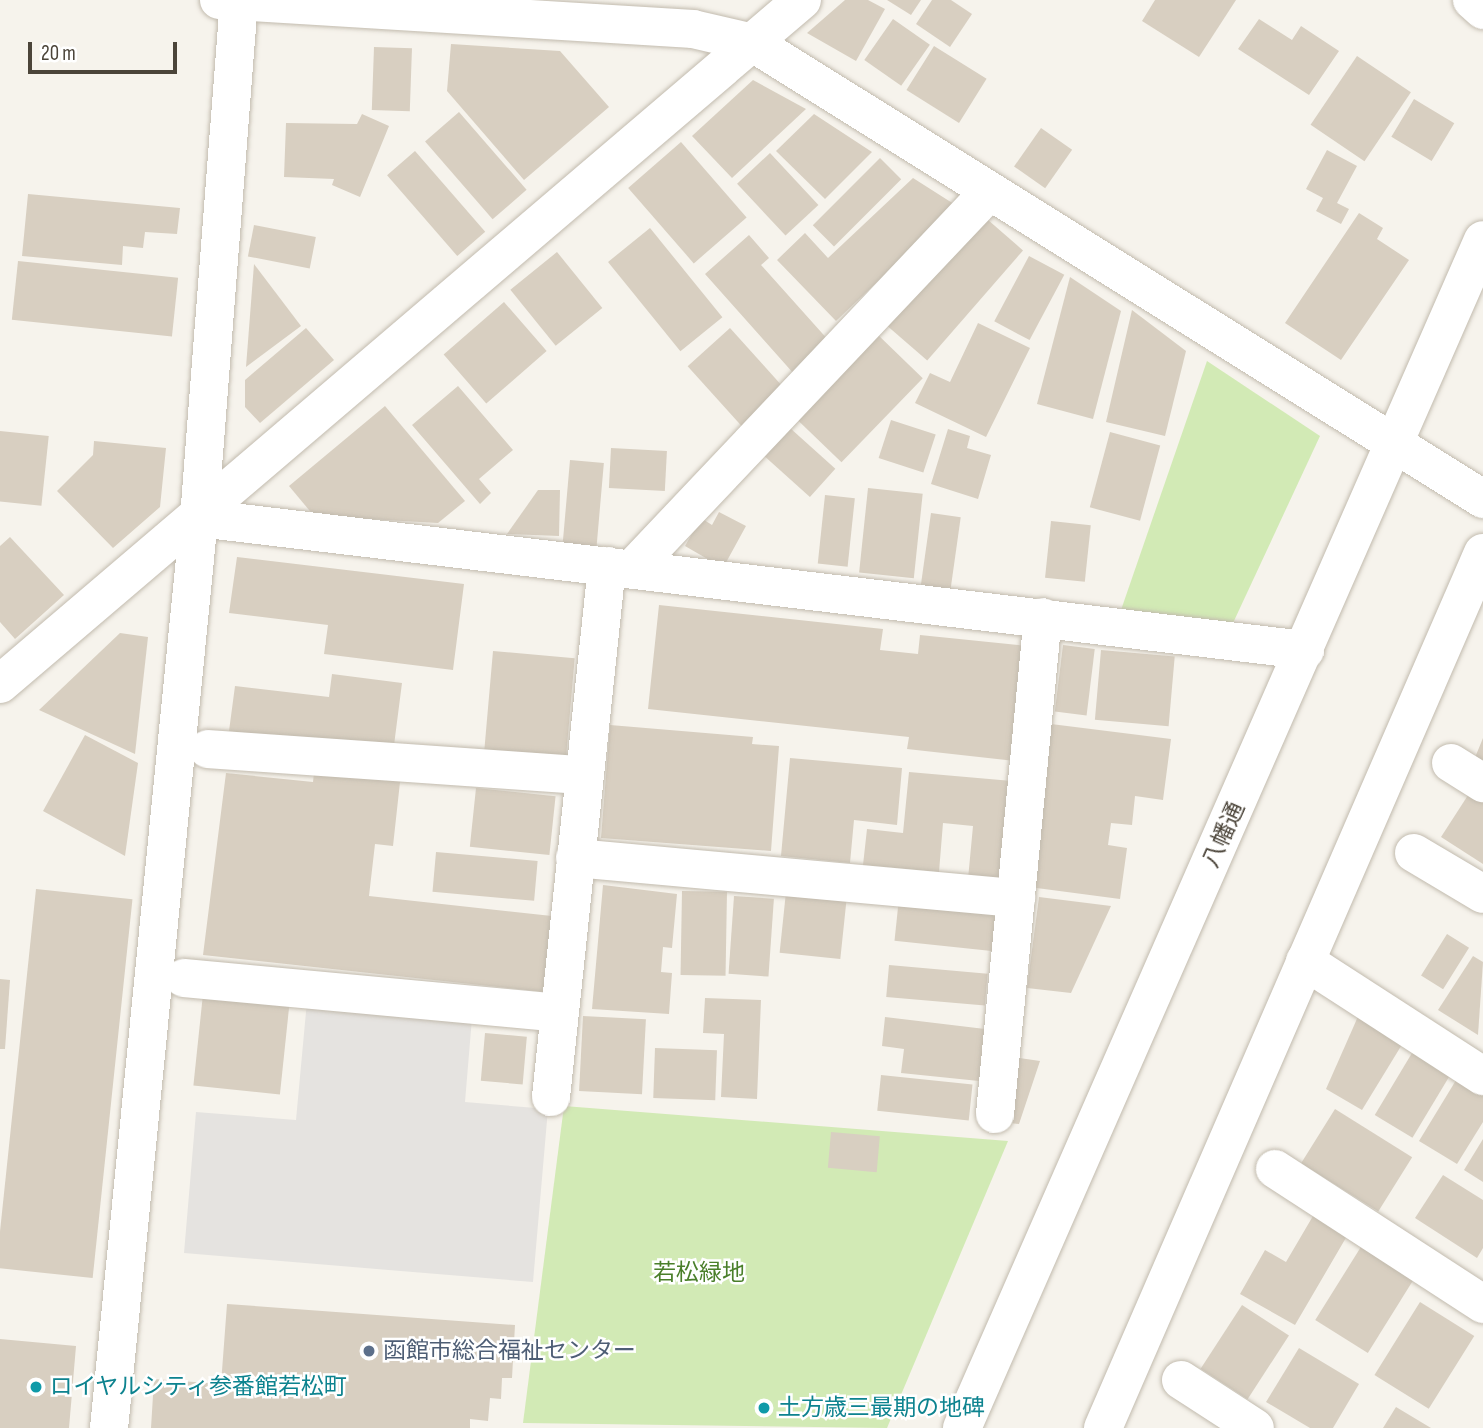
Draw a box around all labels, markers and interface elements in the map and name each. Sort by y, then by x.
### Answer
scale bar [32,28,180,72]
text: 20 m [41,41,76,66]
street label: 八幡通 [1197,798,1251,872]
park label: 若松緑地 [653,1259,745,1287]
place label: 函館市総合福祉センター [383,1337,636,1365]
marker: 函館市総合福祉センター [361,1343,377,1359]
place label: ロイヤルシティ参番館若松町 [50,1373,349,1401]
marker: ロイヤルシティ参番館若松町 [28,1379,44,1395]
place label: 土方歳三最期の地碑 [778,1394,985,1422]
marker: 土方歳三最期の地碑 [756,1400,772,1416]

